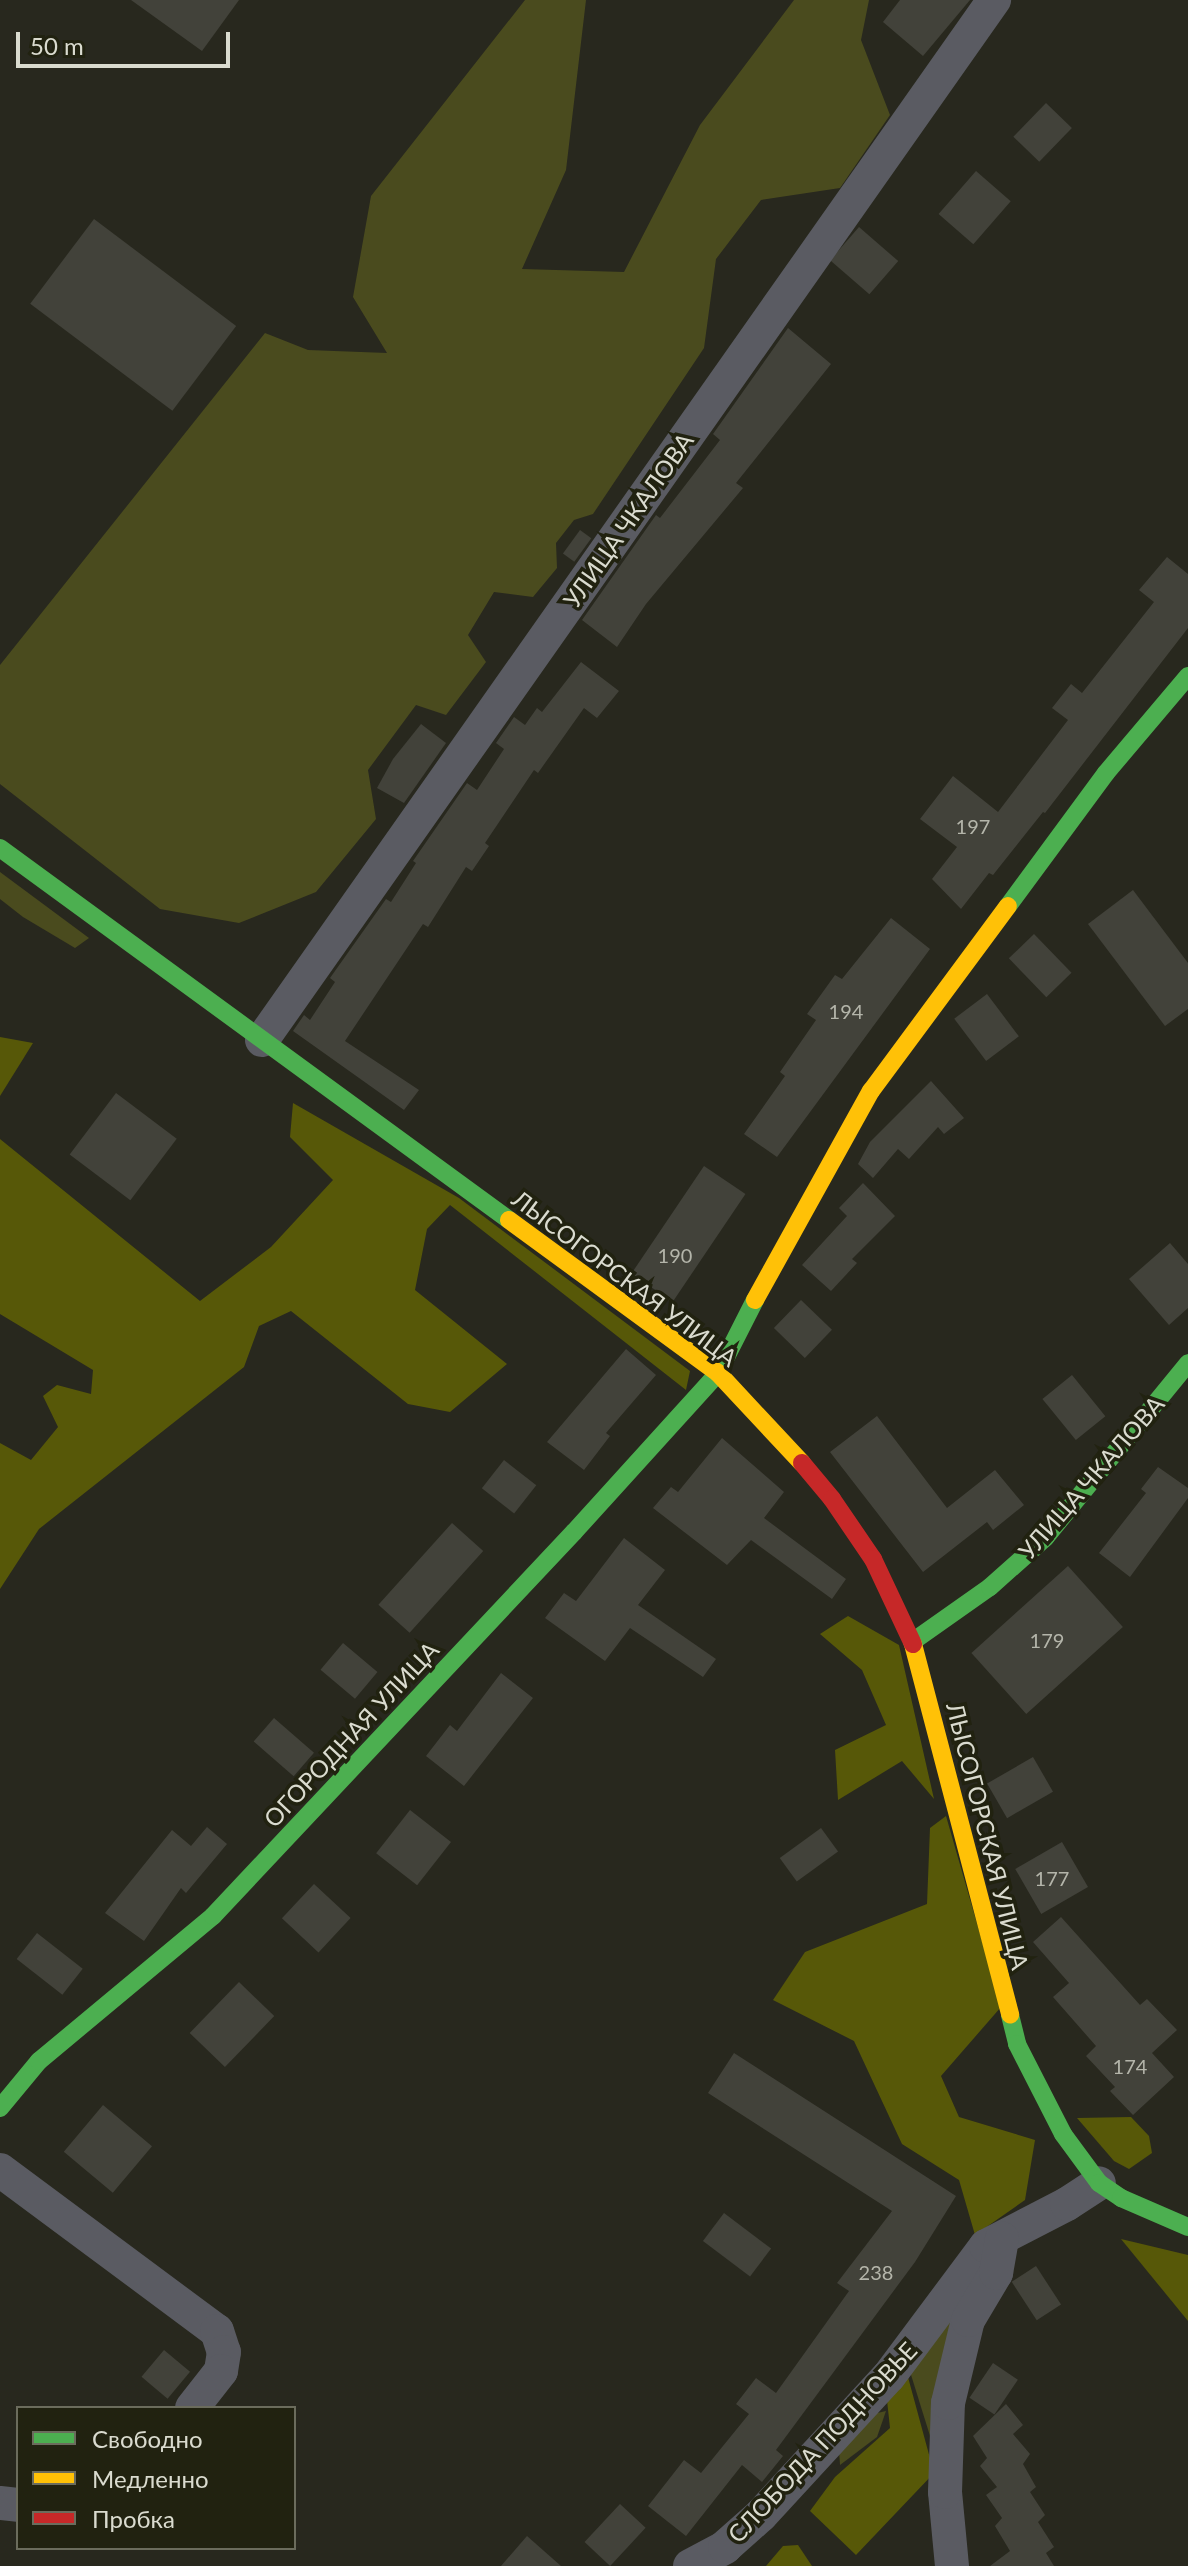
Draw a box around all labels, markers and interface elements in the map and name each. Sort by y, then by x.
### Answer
scale bar [20,16,234,66]
text: 50 m [30,31,84,60]
street label: УЛИЦА ЧКАЛОВА [557,427,699,613]
house number: 197 [956,814,990,838]
house number: 194 [829,999,863,1023]
street label: ЛЫСОГОРСКАЯ УЛИЦА [507,1184,743,1372]
house number: 190 [658,1243,692,1267]
street label: УЛИЦА ЧКАЛОВА [1012,1389,1170,1565]
house number: 179 [1030,1628,1064,1652]
street label: ОГОРОДНАЯ УЛИЦА [258,1635,444,1833]
street label: ЛЫСОГОРСКАЯ УЛИЦА [941,1699,1035,1973]
house number: 177 [1035,1866,1069,1890]
house number: 174 [1113,2054,1147,2078]
house number: 238 [859,2260,893,2284]
street label: СЛОБОДА ПОДНОВЬЕ [721,2336,923,2548]
legend [16,2406,296,2550]
text: Свободно [92,2424,203,2453]
text: Медленно [92,2464,209,2493]
text: Пробка [92,2504,175,2533]

